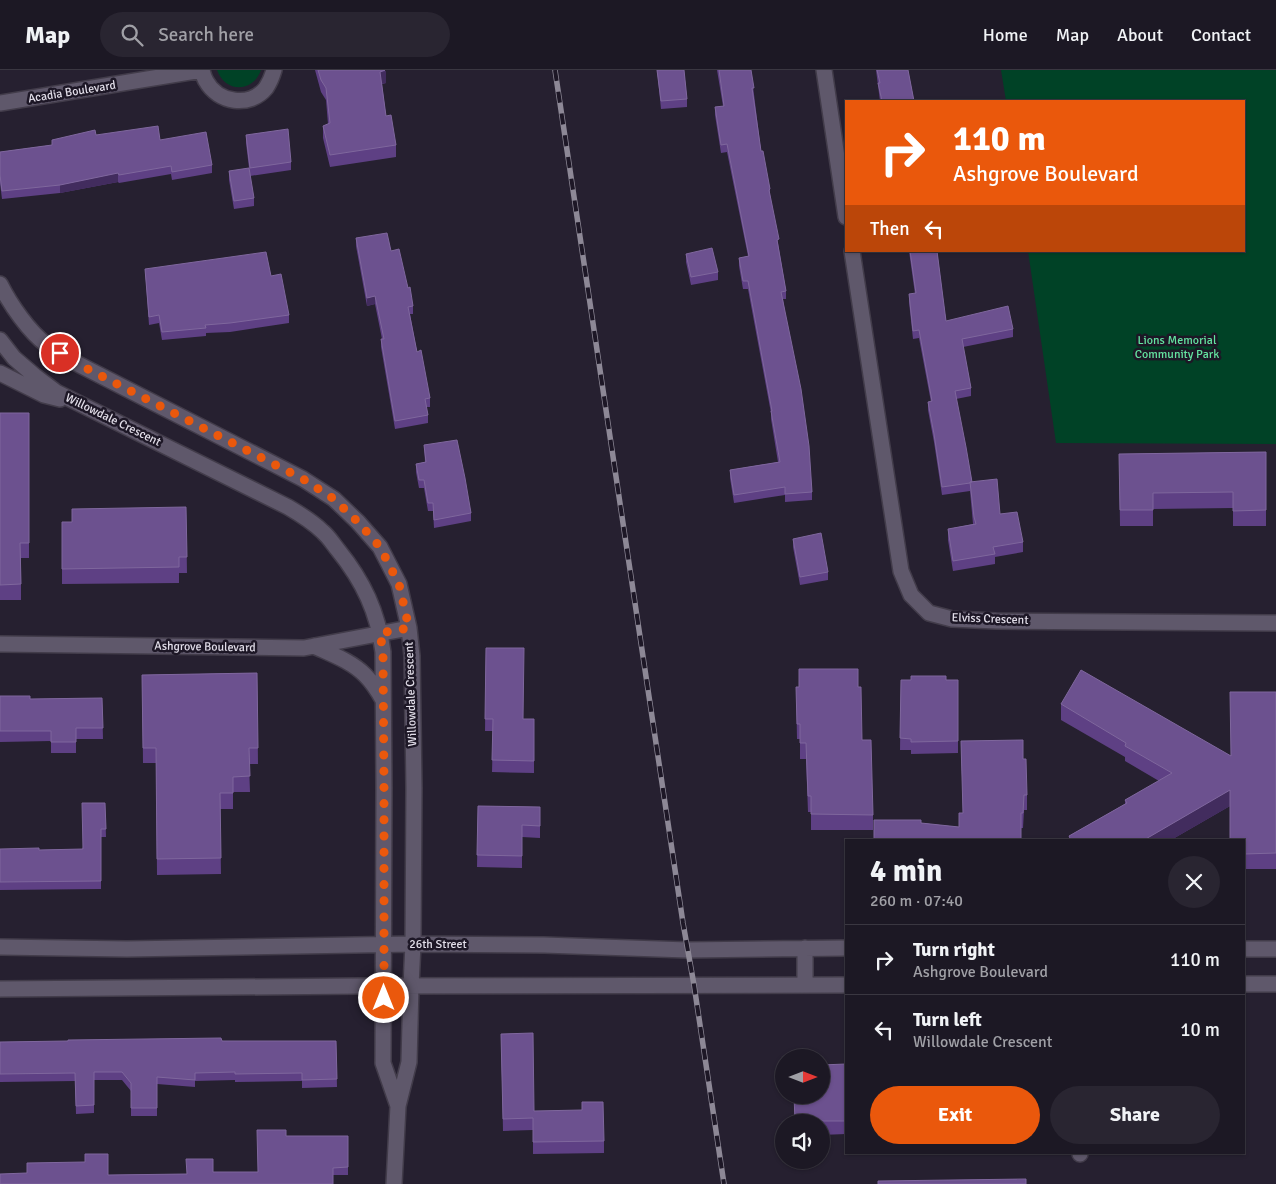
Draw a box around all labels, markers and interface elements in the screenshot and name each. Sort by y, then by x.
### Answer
search box [100,12,450,57]
text: Map [25,20,70,50]
icon: search [118,21,146,49]
text: Search here [158,23,254,47]
text: Home [983,24,1028,46]
text: Map [1056,24,1089,46]
text: About [1117,24,1163,46]
text: Contact [1191,24,1251,46]
street label: Acadia Boulevard [27,78,117,106]
text: 110 m [953,117,1046,160]
icon: right [870,120,935,185]
text: Ashgrove Boulevard [953,160,1139,187]
icon: left [920,215,948,243]
text: Then [870,217,910,241]
pin [39,332,81,374]
park label: Lions Memorial Community Park [1135,333,1219,362]
icon: arrive [46,339,74,367]
street label: Willowdale Crescent [63,390,163,450]
street label: Elviss Crescent [951,610,1029,628]
street label: Ashgrove Boulevard [154,639,256,655]
street label: Willowdale Crescent [402,641,420,747]
text: 4 min [870,853,942,890]
button: close [1168,856,1220,908]
text: 260 m · 07:40 [870,891,963,911]
street label: 26th Street [409,937,467,952]
text: Turn right [913,938,995,962]
icon: right [870,946,898,974]
text: 110 m [1170,948,1220,972]
text: Ashgrove Boulevard [913,962,1048,982]
position arrow [357,971,409,1023]
text: Turn left [913,1008,982,1032]
icon: left [870,1016,898,1044]
text: 10 m [1180,1018,1220,1042]
text: Willowdale Crescent [913,1032,1052,1052]
north arrow [775,1049,830,1104]
map controls [775,1049,830,1169]
button: Exit [870,1086,1040,1144]
button: Share [1050,1086,1220,1144]
button: sound [775,1114,830,1169]

